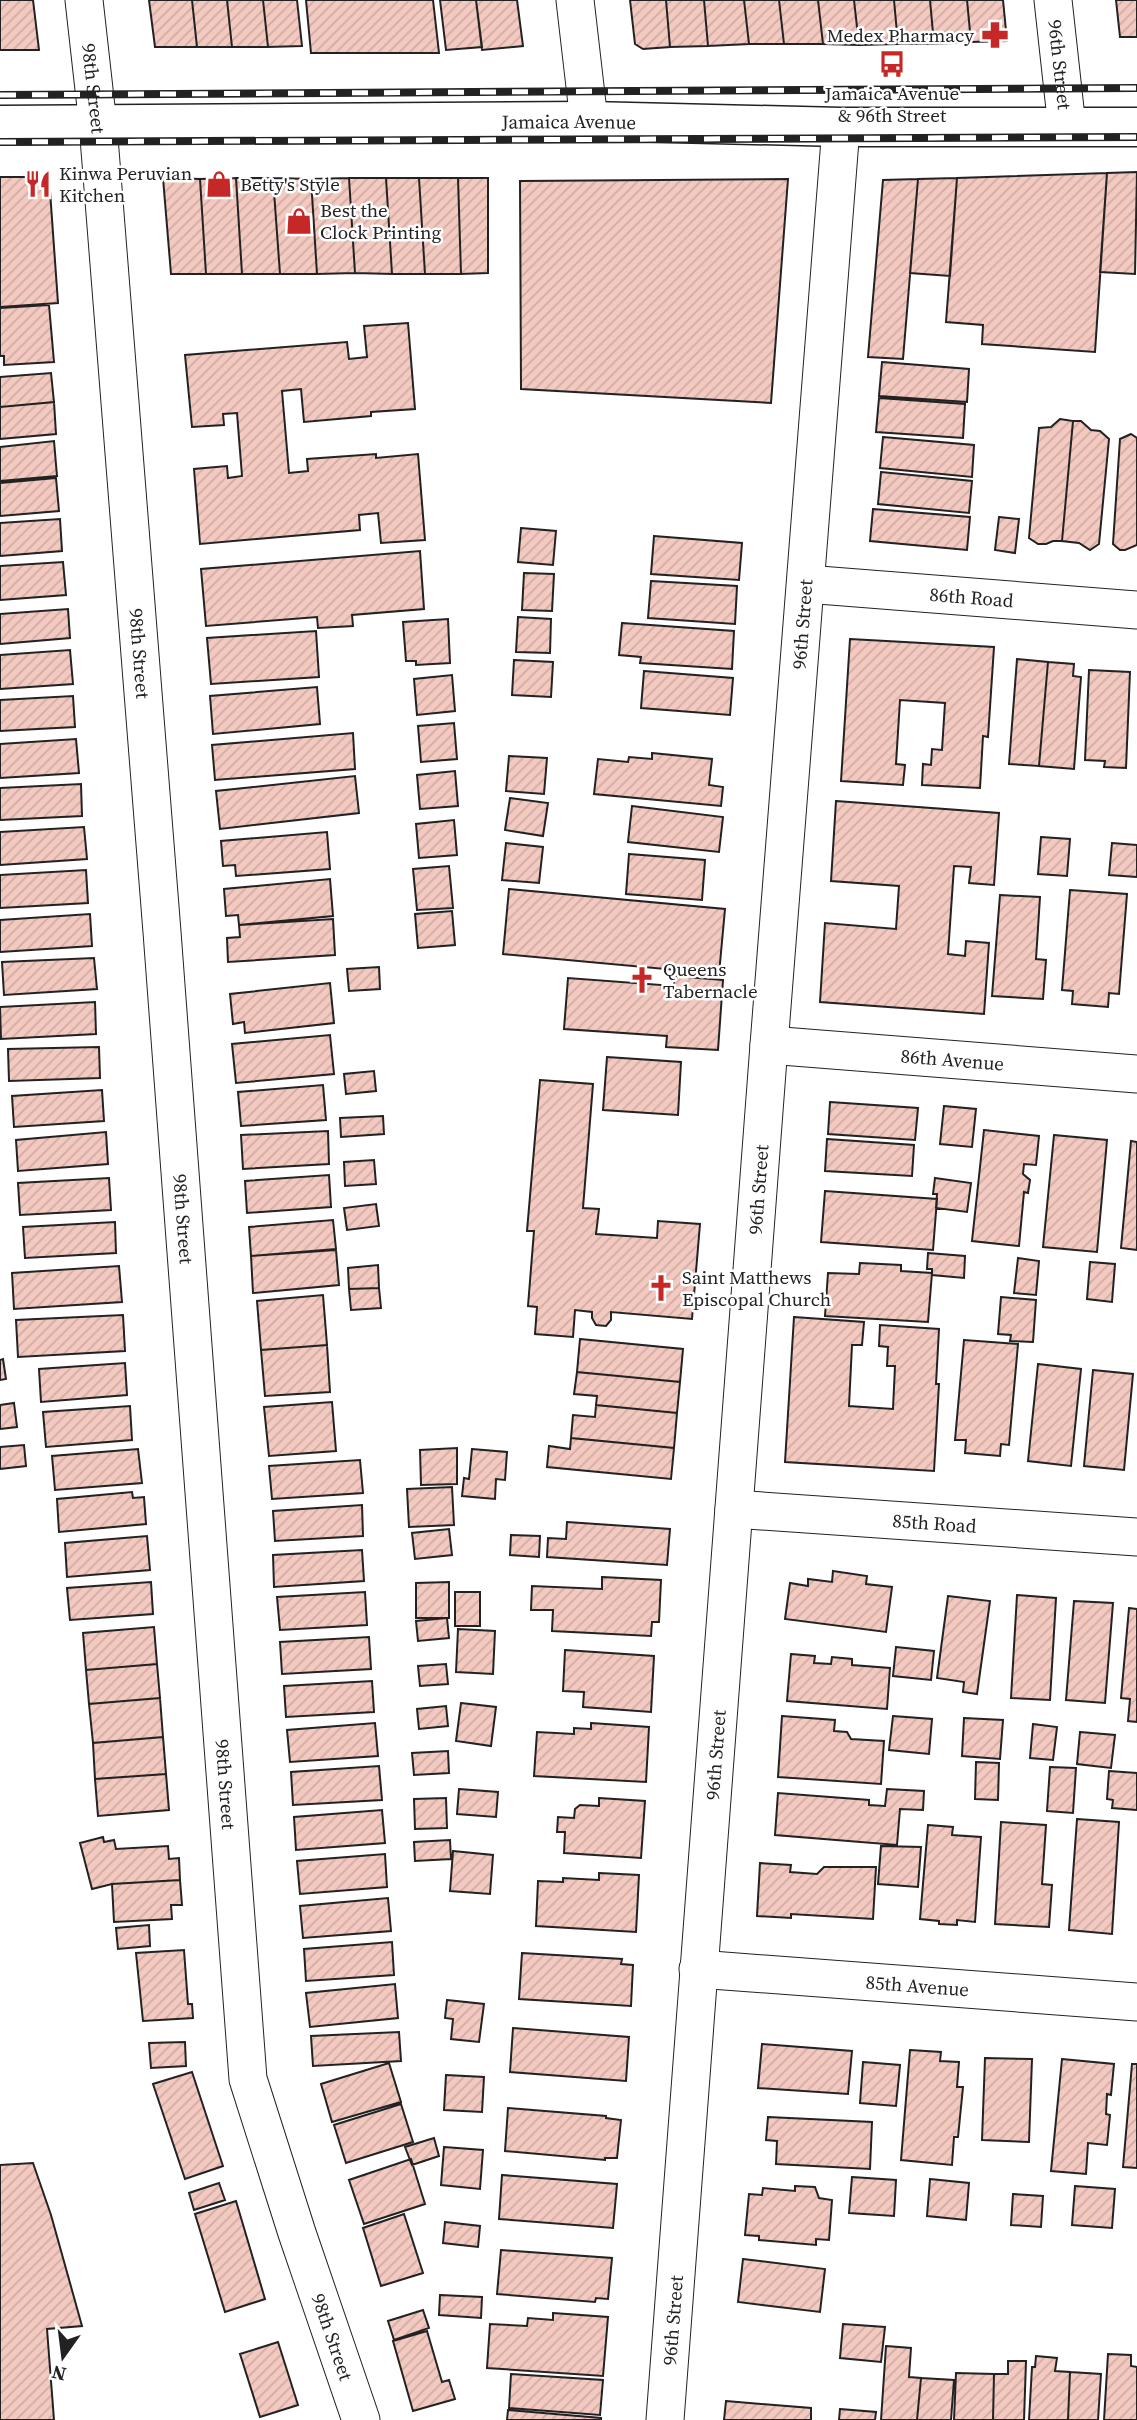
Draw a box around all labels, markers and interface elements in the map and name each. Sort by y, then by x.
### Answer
street label: 96th Street [1042,18,1078,112]
pharmacy icon: Medex Pharmacy [980,20,1010,50]
place label: Medex Pharmacy [827,22,974,48]
street label: 98th Street [76,42,112,135]
bus stop icon: Jamaica Avenue & 96th Street [877,49,907,79]
place label: Jamaica Avenue & 96th Street [824,80,959,128]
street label: Jamaica Avenue [501,108,637,135]
place label: Kinwa Peruvian Kitchen [59,160,192,208]
restaurant icon: Kinwa Peruvian Kitchen [23,169,53,199]
shop icon: Betty's Style [204,169,234,199]
place label: Betty's Style [240,171,340,197]
place label: Best the Clock Printing [320,197,441,245]
shop icon: Best the Clock Printing [284,206,314,236]
street label: 96th Street [786,577,819,670]
street label: 86th Road [929,581,1015,613]
street label: 98th Street [123,608,157,700]
place label: Queens Tabernacle [663,956,758,1004]
church icon: Queens Tabernacle [627,965,657,995]
street label: 86th Avenue [900,1042,1005,1076]
street label: 96th Street [742,1143,774,1235]
street label: 98th Street [167,1173,200,1266]
place label: Saint Matthews Episcopal Church [682,1264,831,1312]
church icon: Saint Matthews Episcopal Church [646,1273,676,1303]
street label: 85th Road [892,1507,978,1539]
street label: 96th Street [699,1708,732,1801]
street label: 98th Street [210,1738,242,1831]
street label: 85th Avenue [865,1969,970,2002]
street label: 96th Street [656,2273,689,2366]
street label: 98th Street [306,2290,360,2385]
north arrow [28,2322,98,2392]
text: N [49,2359,69,2388]

